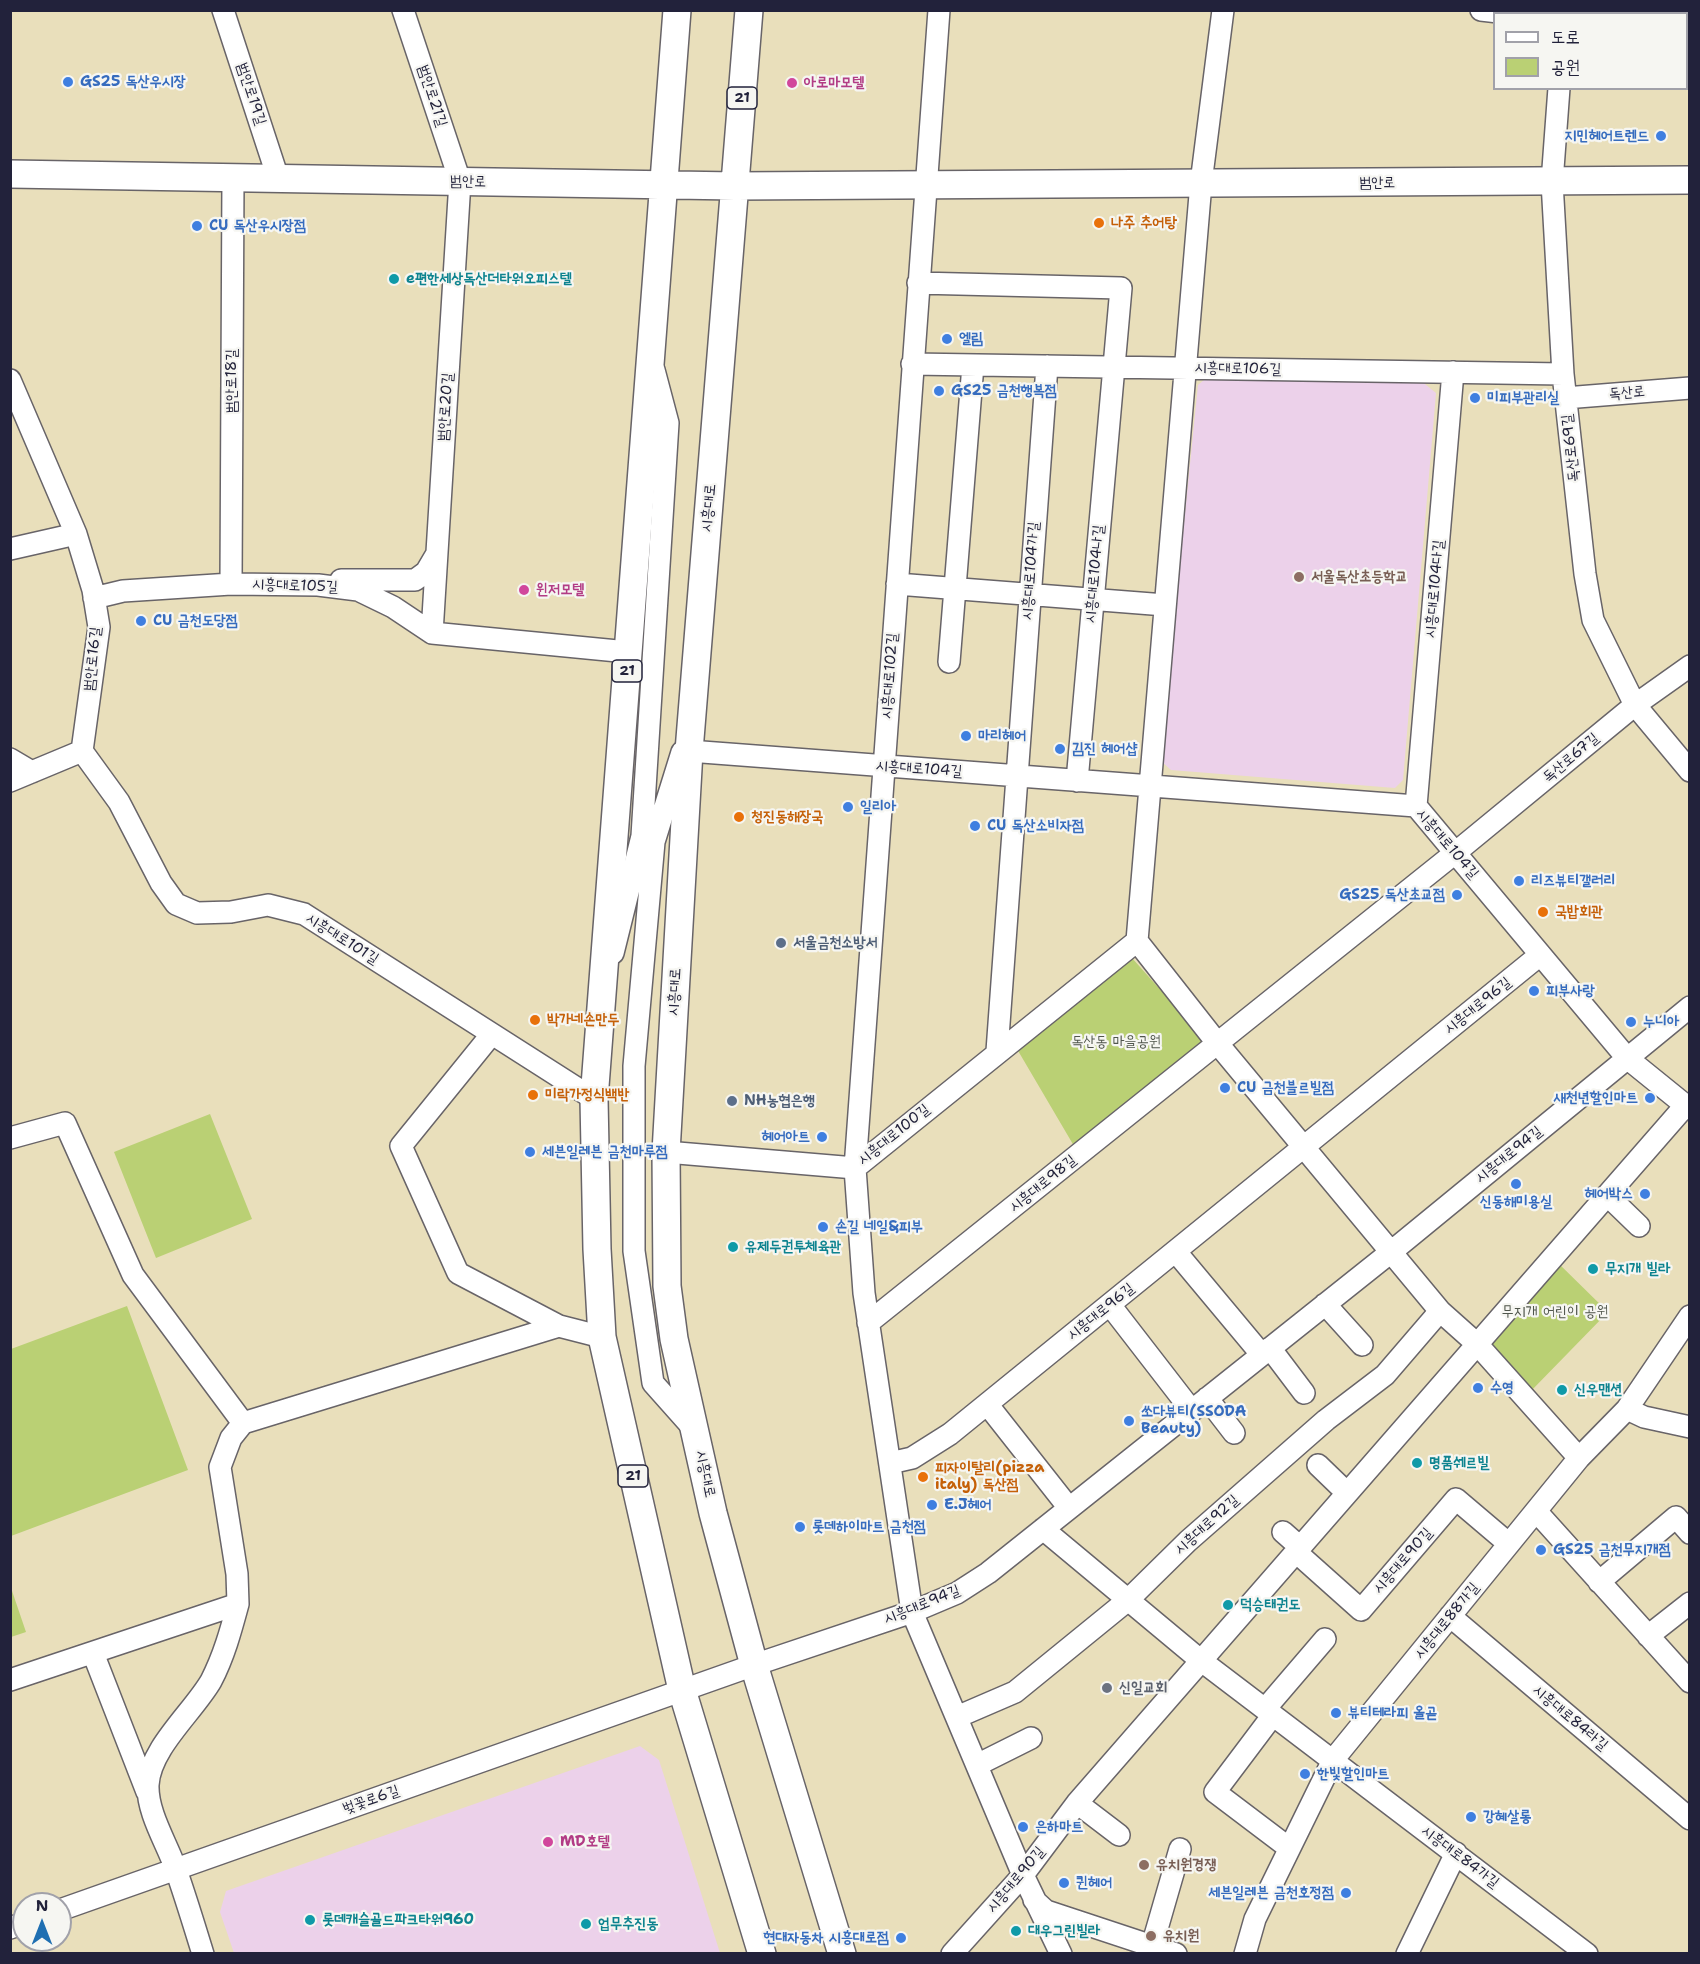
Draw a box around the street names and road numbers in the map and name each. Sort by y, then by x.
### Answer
street label: 범안로19길 [232,61,270,127]
street label: 범안로21길 [414,63,450,129]
road number: 21 [727,87,757,109]
street label: 범안로 [450,173,486,191]
street label: 범안로 [1359,174,1395,192]
street label: 범안로18길 [223,349,241,413]
street label: 시흥대로106길 [1194,359,1282,379]
street label: 범안로20길 [435,372,457,442]
street label: 독산로 [1608,382,1646,404]
street label: 독산로69길 [1558,413,1584,483]
street label: 시흥대로 [698,483,720,533]
street label: 시흥대로104가길 [1019,521,1043,621]
street label: 시흥대로104나길 [1082,524,1108,624]
street label: 시흥대로104다길 [1422,539,1448,639]
street label: 시흥대로105길 [252,576,338,596]
street label: 범안로16길 [81,626,105,692]
street label: 시흥대로102길 [878,632,902,720]
road number: 21 [612,660,642,682]
street label: 독산로67길 [1539,729,1603,787]
street label: 시흥대로104길 [875,757,963,781]
street label: 시흥대로104길 [1412,805,1482,883]
street label: 시흥대로101길 [302,910,382,968]
street label: 시흥대로 [665,967,685,1017]
street label: 시흥대로96길 [1441,974,1515,1038]
street label: 시흥대로100길 [854,1101,934,1169]
street label: 시흥대로94길 [1472,1123,1546,1187]
street label: 시흥대로98길 [1006,1151,1080,1217]
street label: 시흥대로96길 [1064,1280,1138,1344]
street label: 시흥대로 [691,1449,719,1499]
road number: 21 [618,1465,648,1487]
street label: 시흥대로92길 [1171,1491,1243,1559]
street label: 시흥대로90길 [1370,1524,1436,1598]
street label: 시흥대로88가길 [1411,1579,1483,1663]
street label: 시흥대로94길 [881,1582,963,1628]
street label: 시흥대로84라길 [1529,1681,1611,1755]
street label: 벚꽃로6길 [340,1782,402,1818]
street label: 시흥대로84가길 [1418,1822,1502,1892]
street label: 시흥대로90길 [983,1843,1049,1917]

